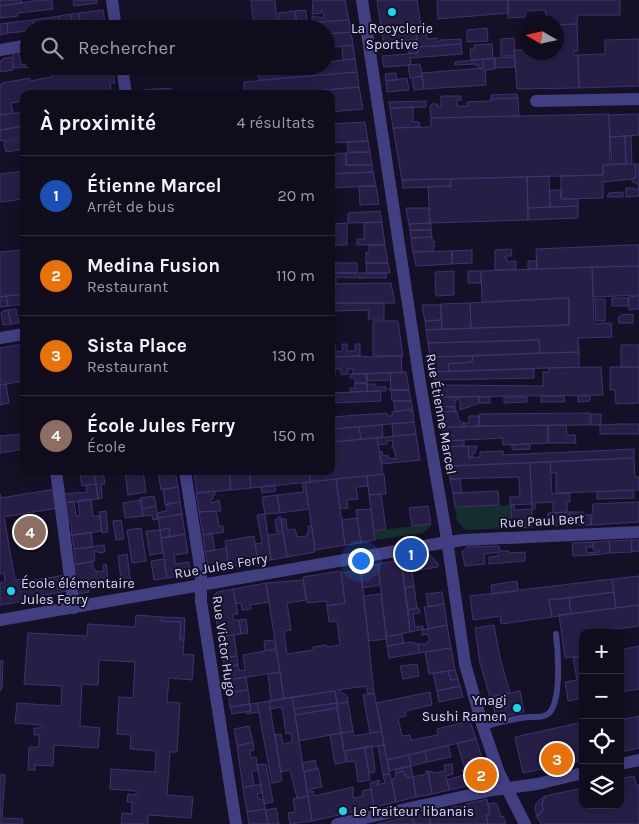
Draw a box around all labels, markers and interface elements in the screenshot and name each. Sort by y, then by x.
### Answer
marker: La Recyclerie Sportive [386,6,398,18]
north arrow [519,15,564,60]
search box [20,20,335,75]
place label: La Recyclerie Sportive [351,20,433,53]
icon: search [38,34,66,62]
text: Rechercher [78,37,175,59]
text: À proximité [40,111,156,135]
text: 4 résultats [236,113,315,132]
text: Étienne Marcel [87,175,222,197]
text: 1 [53,186,59,205]
text: 20 m [277,186,315,205]
text: Arrêt de bus [87,197,175,216]
text: Medina Fusion [87,255,220,277]
text: 2 [51,266,61,285]
text: 110 m [276,266,315,285]
text: Restaurant [87,277,168,296]
text: Sista Place [87,335,187,357]
text: 3 [51,346,61,365]
text: 130 m [272,346,315,365]
street label: Rue Étienne Marcel [422,352,461,476]
text: Restaurant [87,357,168,376]
text: École Jules Ferry [87,415,235,437]
text: 4 [51,426,61,445]
text: 150 m [272,426,315,445]
text: École [87,437,126,456]
street label: Rue Paul Bert [499,510,585,532]
pin: 4 [14,513,46,551]
pin: 1 [395,535,427,573]
your location [348,548,374,574]
street label: Rue Jules Ferry [173,549,269,583]
place label: École élémentaire Jules Ferry [21,574,135,608]
marker: École élémentaire Jules Ferry [5,585,17,597]
street label: Rue Victor Hugo [209,595,239,697]
map controls [579,629,624,809]
button: + [579,629,624,674]
button: − [579,674,624,719]
place label: Ynagi Sushi Ramen [422,692,507,725]
marker: Ynagi Sushi Ramen [511,702,523,714]
button: locate [579,719,624,764]
pin: 3 [541,740,573,778]
pin: 2 [465,756,497,794]
button: layers [579,764,624,809]
place label: Le Traiteur libanais [353,803,474,820]
marker: Le Traiteur libanais [337,805,349,817]

